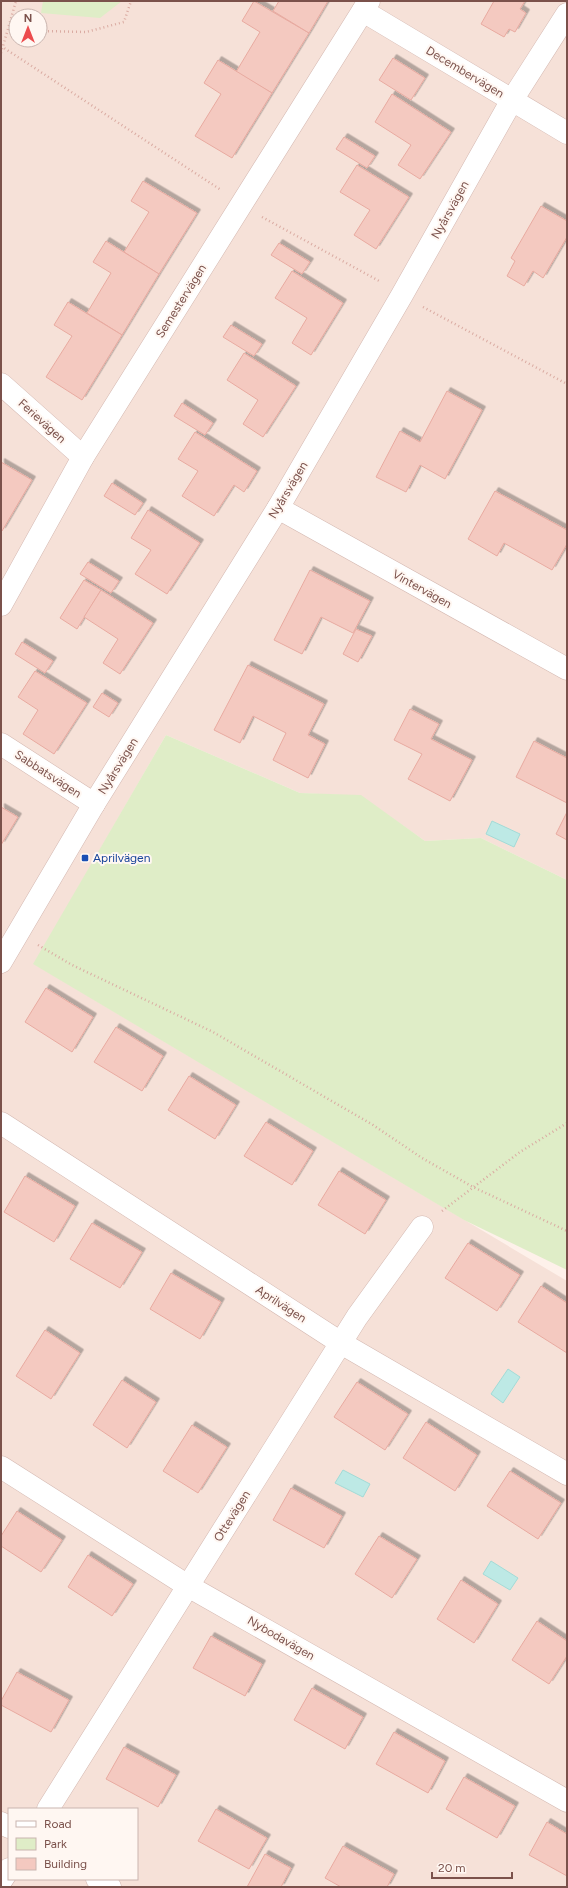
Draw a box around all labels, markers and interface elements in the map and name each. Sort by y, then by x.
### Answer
north arrow [8,8,48,48]
text: N [24,12,32,25]
street label: Decembervägen [424,43,507,101]
street label: Nyårsvägen [428,178,472,241]
street label: Semestervägen [153,261,209,340]
street label: Ferievägen [15,396,69,446]
street label: Nyårsvägen [266,459,311,521]
street label: Vintervägen [390,567,454,611]
street label: Nyårsvägen [95,735,141,797]
street label: Sabbatsvägen [12,747,84,801]
place label: Aprilvägen [93,851,151,865]
marker: Aprilvägen [80,853,90,863]
street label: Aprilvägen [253,1283,309,1326]
street label: Ottevägen [211,1488,253,1544]
street label: Nybodavägen [245,1613,317,1663]
legend [8,1808,138,1880]
text: Road [44,1817,72,1831]
text: Park [44,1837,67,1851]
scale bar [432,1854,512,1880]
text: Building [44,1857,87,1871]
text: 20 m [438,1861,466,1875]

